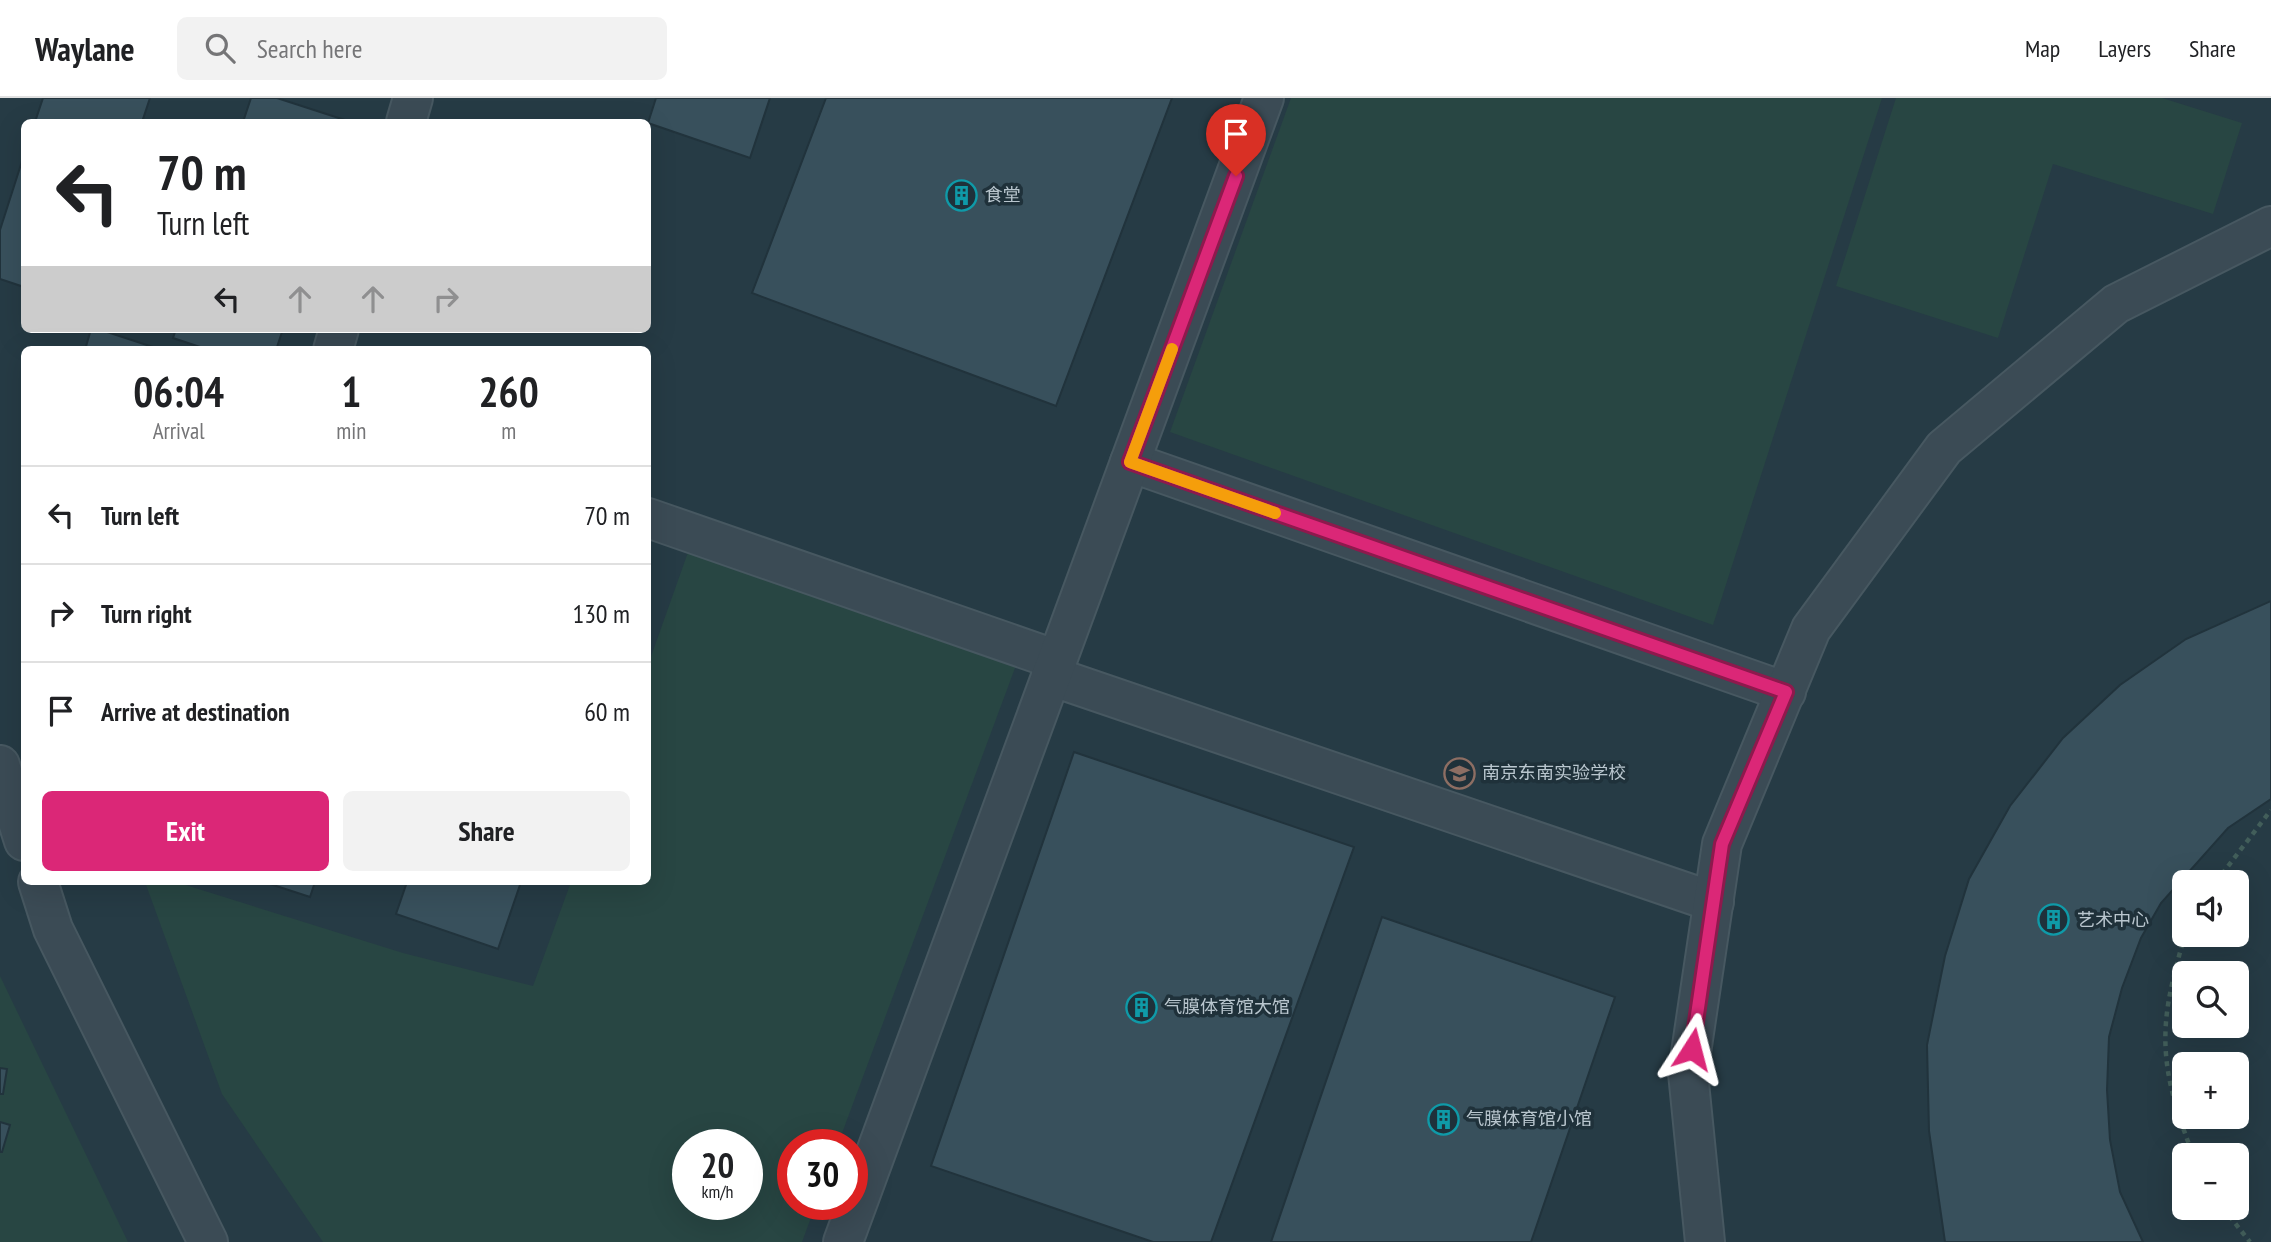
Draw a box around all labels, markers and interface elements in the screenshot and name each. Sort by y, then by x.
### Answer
search box [177,17,667,80]
text: Waylane [35,27,135,70]
icon: search [201,29,239,67]
text: Search here [257,32,362,65]
text: Map [2025,33,2060,64]
text: Layers [2098,33,2151,64]
text: Share [2189,33,2236,64]
pin [1206,104,1266,176]
icon: arrive [1217,115,1255,153]
text: 70 m [157,140,246,204]
icon: left [42,147,133,238]
building icon: 食堂 [945,178,979,212]
place label: 食堂 [985,183,1021,206]
text: Turn left [157,202,249,244]
icon: left [208,280,246,318]
icon: ahead [281,280,319,318]
icon: ahead [354,280,392,318]
icon: right [427,280,465,318]
text: 06:04 [133,364,224,419]
text: 1 [341,364,361,419]
text: 260 [479,364,539,419]
text: Arrival [153,416,205,445]
text: min [336,416,366,445]
text: m [501,416,516,445]
icon: left [42,496,80,534]
text: Turn left [101,499,179,532]
text: 70 m [584,499,630,532]
icon: right [42,594,80,632]
text: Turn right [101,597,192,630]
text: 130 m [572,597,630,630]
icon: arrive [42,692,80,730]
text: Arrive at destination [101,695,290,728]
text: 60 m [584,695,630,728]
school or university icon: 南京东南实验学校 [1442,756,1476,790]
place label: 南京东南实验学校 [1482,761,1626,784]
button: Exit [42,791,329,871]
button: Share [343,791,630,871]
map controls [2172,870,2249,1220]
button: sound [2172,870,2249,947]
building icon: 艺术中心 [2037,903,2071,937]
place label: 艺术中心 [2077,908,2149,931]
button: search [2172,961,2249,1038]
building icon: 气膜体育馆大馆 [1124,990,1158,1024]
place label: 气膜体育馆大馆 [1164,995,1290,1018]
position arrow [1655,1012,1729,1086]
button: + [2172,1052,2249,1129]
building icon: 气膜体育馆小馆 [1426,1102,1460,1136]
place label: 气膜体育馆小馆 [1466,1107,1592,1130]
speed limit sign: 30 [777,1129,868,1220]
text: 20 [701,1142,734,1188]
button: − [2172,1143,2249,1220]
text: km/h [702,1180,733,1203]

